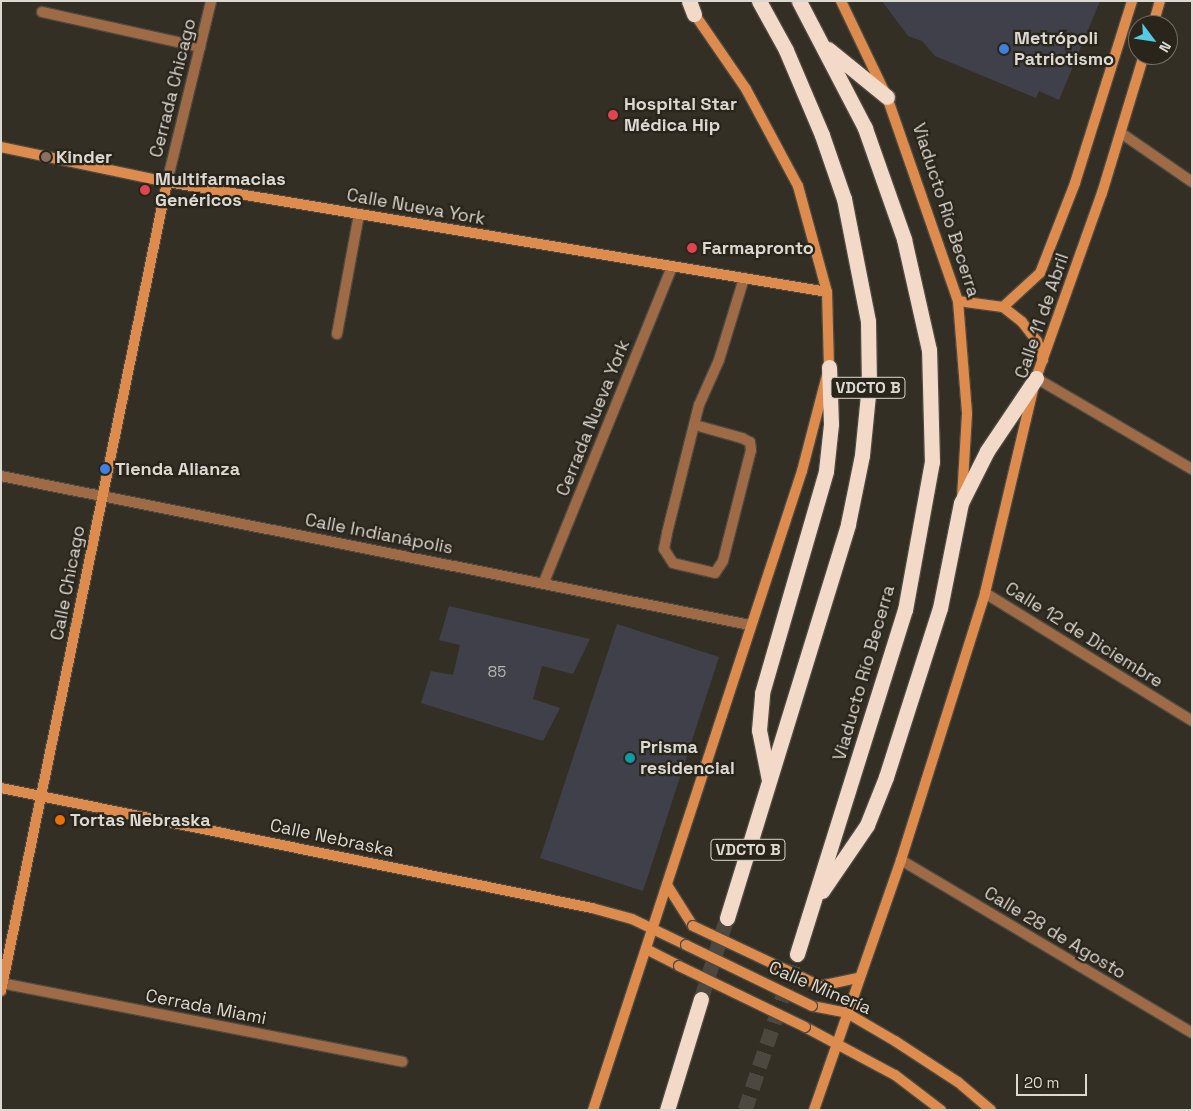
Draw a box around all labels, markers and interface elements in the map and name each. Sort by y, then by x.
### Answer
north arrow [1128,15,1178,65]
street label: Cerrada Chicago [145,16,201,160]
place label: Metrópoli Patriotismo [1014,28,1114,70]
text: N [1155,39,1175,56]
marker: Metrópoli Patriotismo [998,43,1010,55]
place label: Hospital Star Médica Hip [624,94,737,136]
marker: Hospital Star Médica Hip [606,108,620,122]
street label: Viaducto Río Becerra [908,120,984,300]
place label: Kinder [56,146,112,168]
marker: Kinder [40,151,52,163]
place label: Multifarmacias Genéricos [155,169,286,212]
marker: Multifarmacias Genéricos [139,184,151,196]
street label: Calle Nueva York [345,184,487,230]
place label: Farmapronto [702,237,814,259]
marker: Farmapronto [686,242,698,254]
street label: Calle 11 de Abril [1010,251,1074,381]
street label: Cerrada Nueva York [552,337,634,499]
road number: VDCTO B [829,374,907,402]
place label: Tienda Alianza [115,458,240,480]
marker: Tienda Alianza [99,463,111,475]
street label: Calle Indianápolis [303,509,455,559]
street label: Calle Chicago [46,524,90,642]
street label: Calle 12 de Diciembre [1001,578,1167,692]
street label: Viaducto Río Becerra [829,583,899,763]
house number: 85 [488,663,506,681]
place label: Prisma residencial [640,737,735,780]
marker: Prisma residencial [624,752,636,764]
place label: Tortas Nebraska [70,809,211,831]
marker: Tortas Nebraska [54,814,66,826]
street label: Calle Nebraska [268,814,396,862]
road number: VDCTO B [709,836,787,864]
street label: Calle 28 de Agosto [980,882,1130,984]
street label: Calle Minería [766,957,874,1019]
street label: Cerrada Miami [144,985,268,1029]
scale bar [1018,1064,1089,1096]
text: 20 m [1024,1073,1059,1092]

